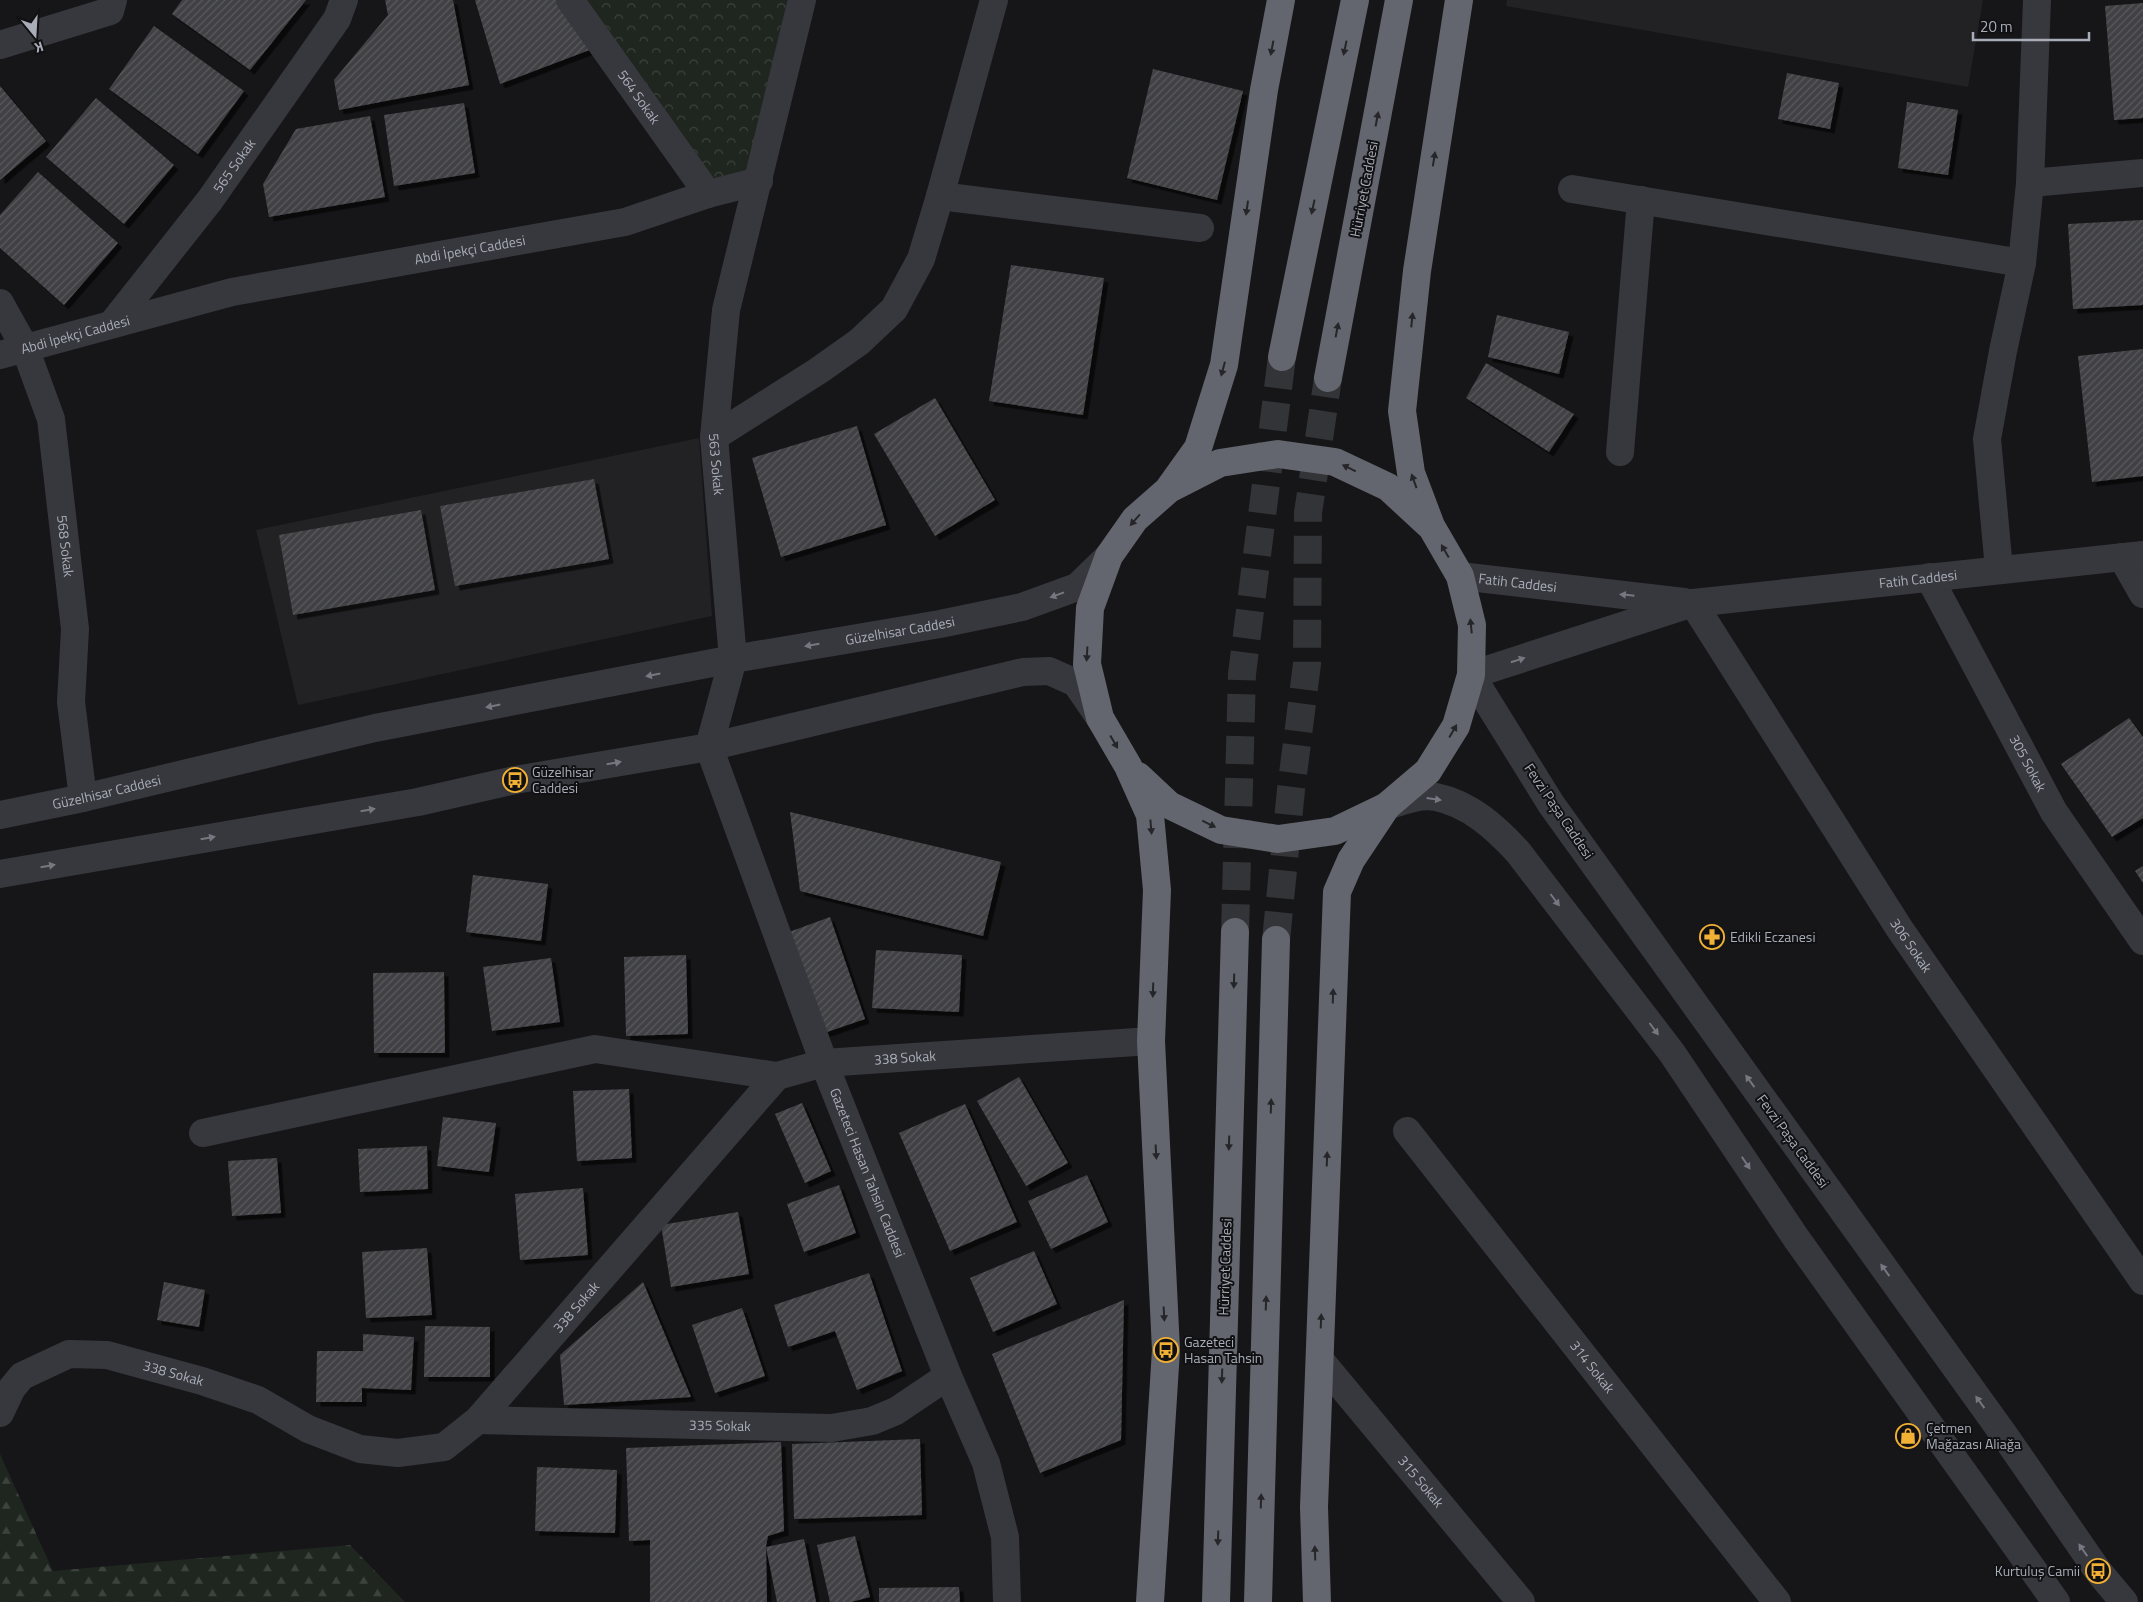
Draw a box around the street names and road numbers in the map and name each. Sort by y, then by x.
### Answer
street label: 564 Sokak [613,65,666,128]
street label: 565 Sokak [207,134,260,197]
street label: Hürriyet Caddesi [1344,139,1383,239]
street label: Abdi İpekçi Caddesi [413,229,527,269]
street label: Abdi İpekçi Caddesi [18,309,132,359]
street label: 563 Sokak [704,432,730,496]
street label: 568 Sokak [52,514,80,578]
street label: Fatih Caddesi [1878,564,1958,593]
street label: Fatih Caddesi [1477,567,1558,597]
street label: Güzelhisar Caddesi [844,610,957,650]
street label: 305 Sokak [2005,731,2052,796]
street label: Fevzi Paşa Caddesi [1520,759,1599,863]
street label: Güzelhisar Caddesi [50,769,163,814]
street label: 306 Sokak [1885,914,1938,977]
street label: 338 Sokak [873,1044,937,1070]
street label: Gazeteci Hasan Tahsin Caddesi [825,1085,911,1260]
street label: Fevzi Paşa Caddesi [1752,1090,1835,1192]
street label: Hürriyet Caddesi [1212,1218,1237,1316]
street label: 338 Sokak [547,1276,604,1337]
street label: 314 Sokak [1565,1336,1620,1398]
street label: 338 Sokak [141,1354,206,1391]
street label: 335 Sokak [689,1414,751,1436]
street label: 315 Sokak [1393,1451,1449,1512]

